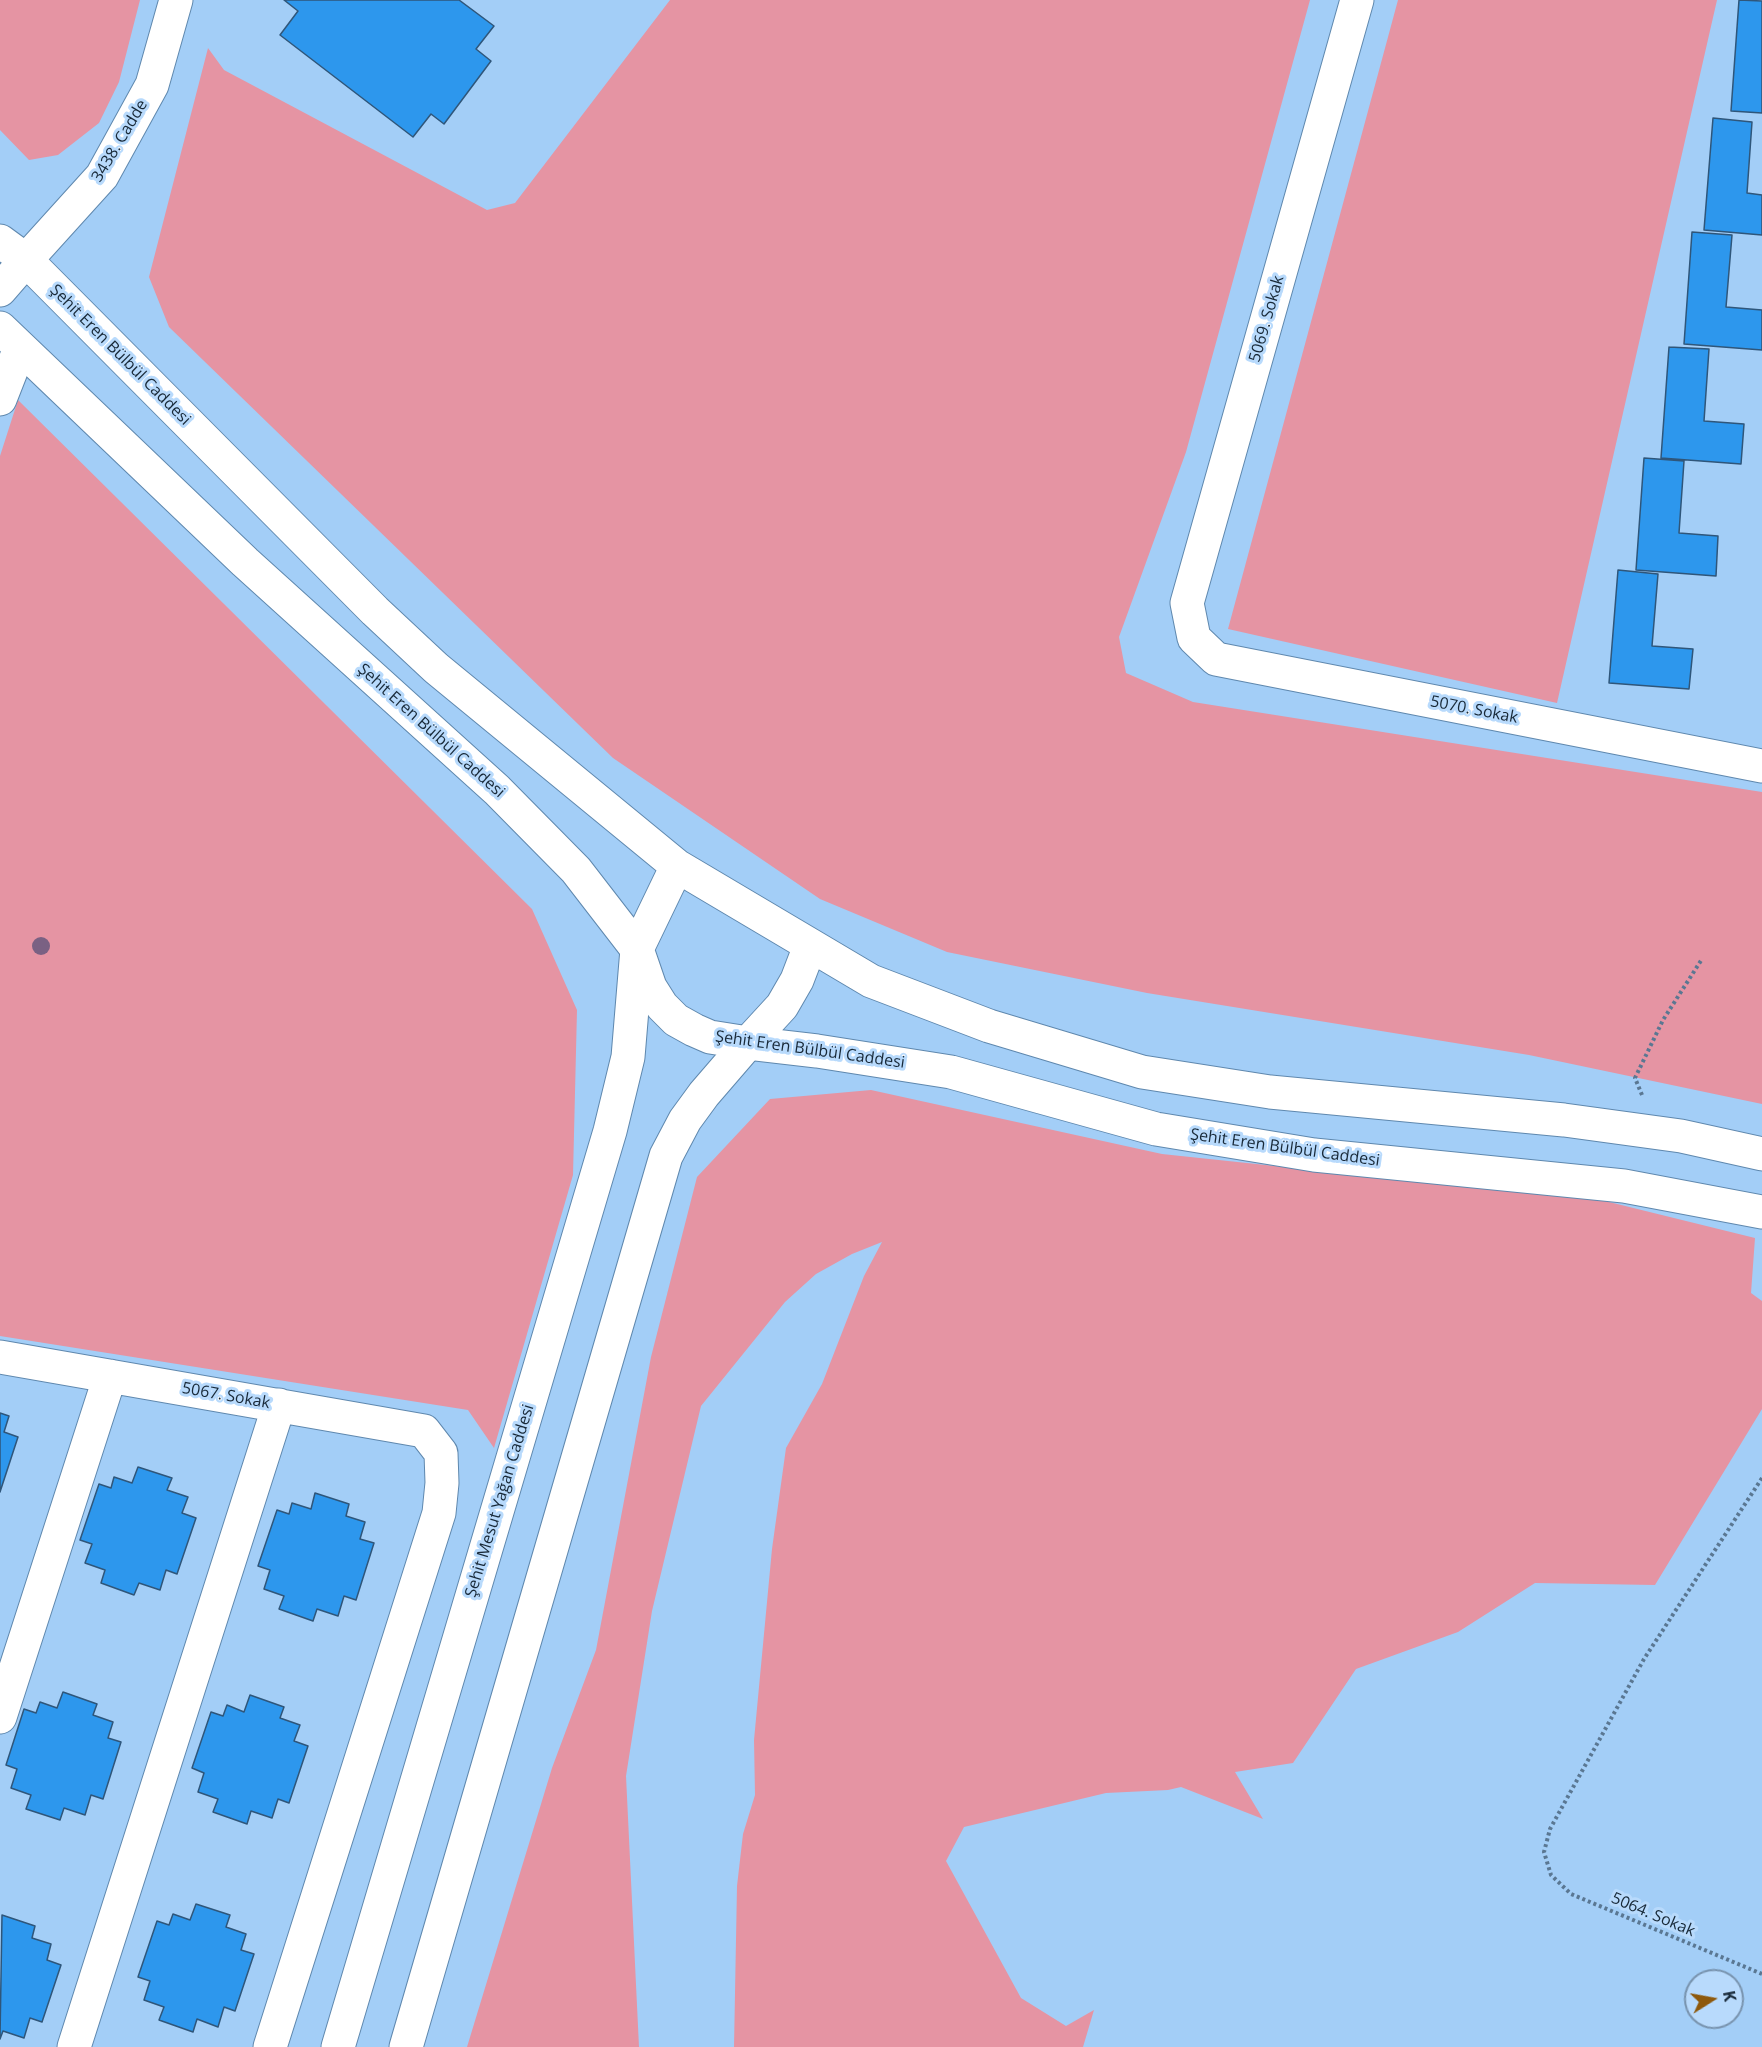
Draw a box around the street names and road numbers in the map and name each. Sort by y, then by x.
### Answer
street label: 3438. Cadde [88,96,152,186]
street label: 5069. Sokak [1245,274,1289,364]
street label: Şehit Eren Bülbül Caddesi [46,281,194,429]
street label: Şehit Eren Bülbül Caddesi [354,660,508,802]
street label: 5070. Sokak [1428,692,1520,728]
street label: Şehit Eren Bülbül Caddesi [714,1027,906,1073]
street label: Şehit Eren Bülbül Caddesi [1189,1125,1381,1171]
street label: 5067. Sokak [180,1379,272,1413]
street label: Şehit Mesut Yağan Caddesi [461,1402,539,1600]
street label: 5064. Sokak [1608,1889,1698,1941]

